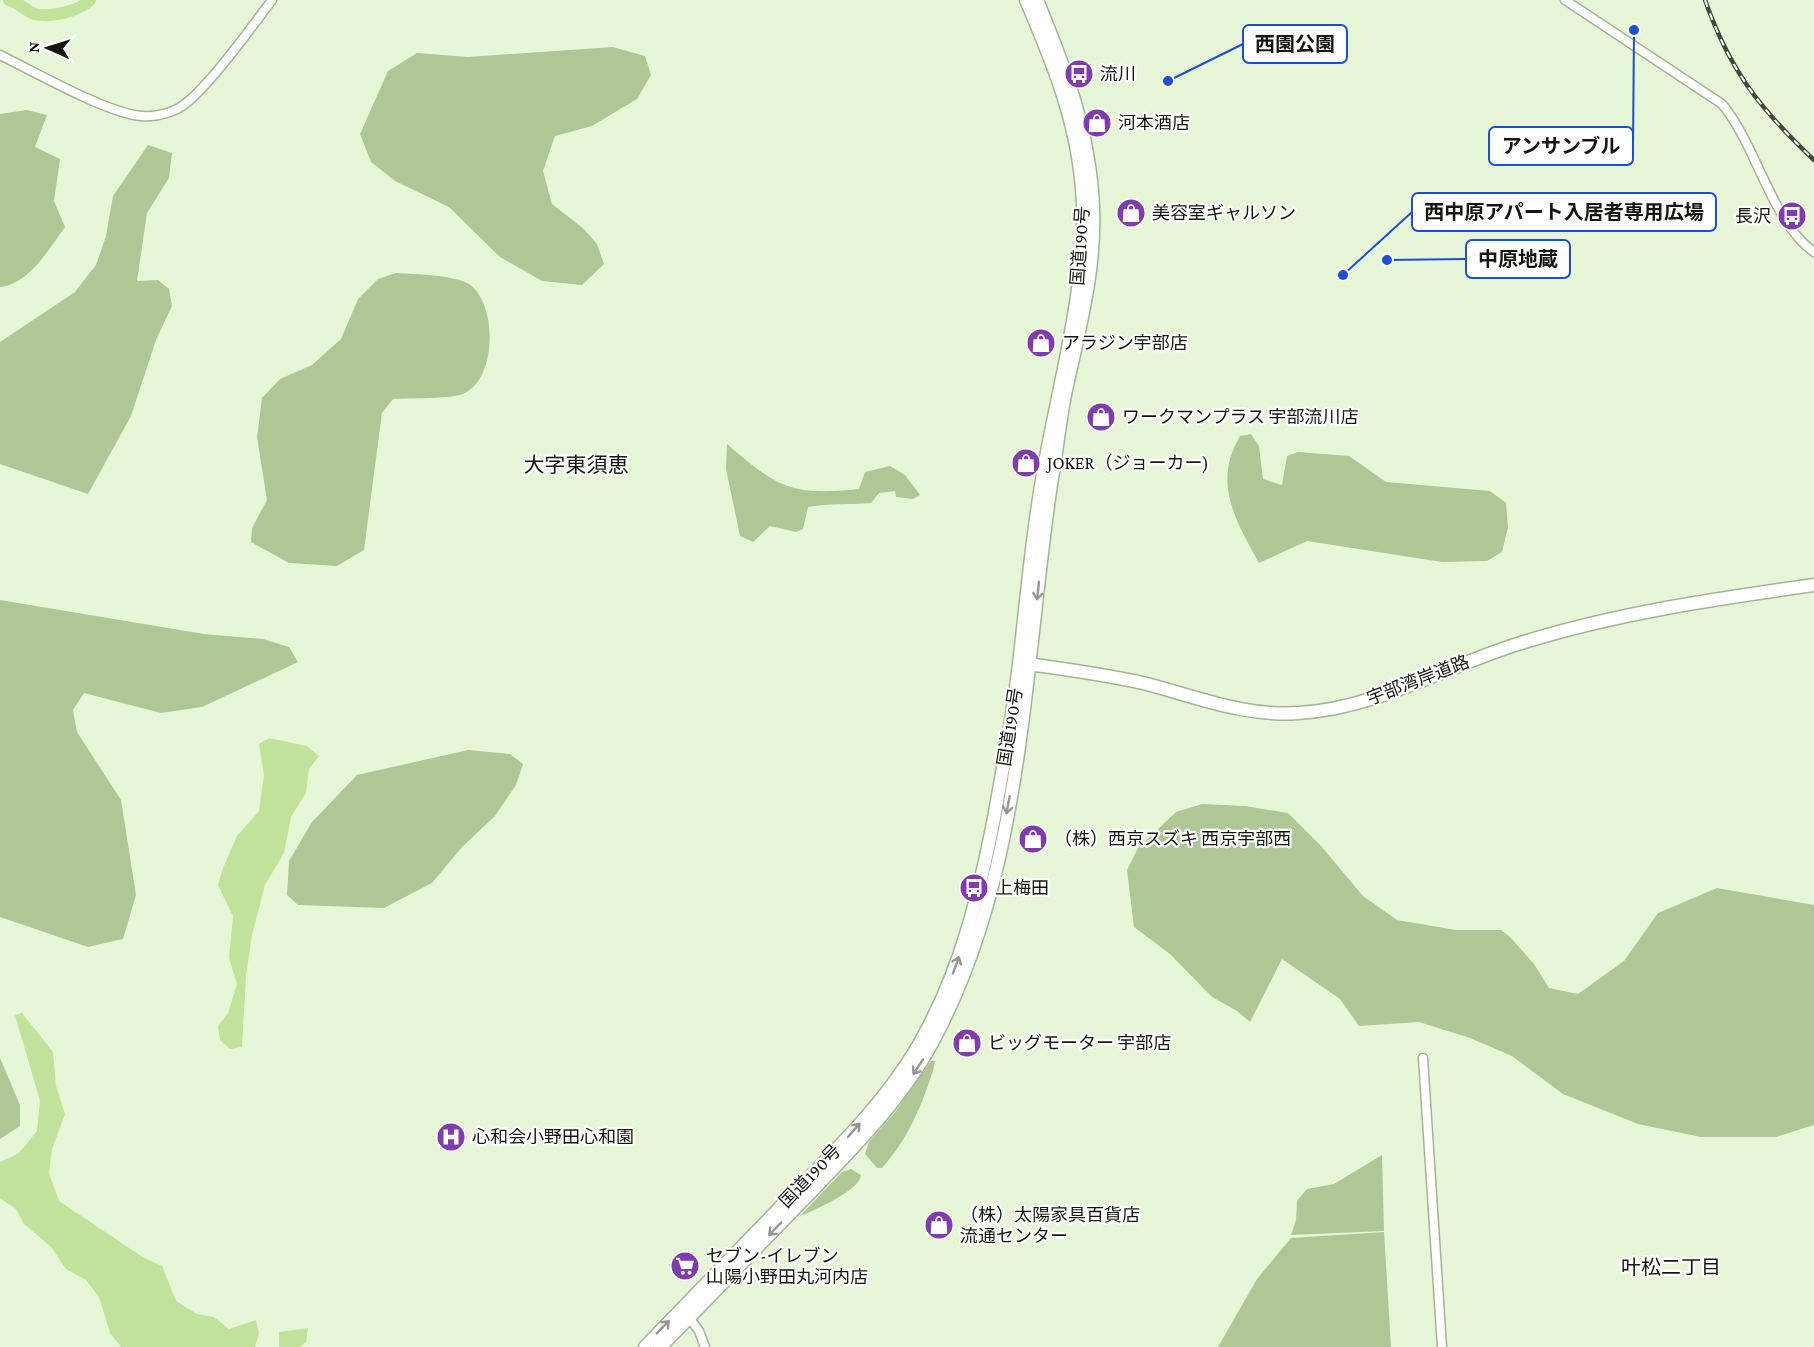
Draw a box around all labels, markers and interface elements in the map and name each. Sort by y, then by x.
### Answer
north arrow [18,18,78,78]
callout: 西園公園 [1243,25,1347,63]
text: 西園公園 [1255,33,1335,55]
text: N [25,41,42,53]
bus stop icon: 流川 [1063,58,1095,90]
place label: 流川 [1100,64,1136,84]
shop icon: 河本酒店 [1081,107,1113,139]
place label: 河本酒店 [1118,113,1190,133]
callout: アンサンブル [1489,127,1633,165]
text: アンサンブル [1502,135,1620,157]
callout: 西中原アパート入居者専用広場 [1412,193,1716,231]
shop icon: 美容室ギャルソン [1115,197,1147,229]
bus stop icon: 長沢 [1776,200,1808,232]
text: 西中原アパート入居者専用広場 [1424,201,1704,223]
place label: 美容室ギャルソン [1152,203,1296,223]
street label: 国道190号 [1067,206,1093,286]
place label: 長沢 [1735,206,1771,226]
callout: 中原地蔵 [1466,240,1570,278]
text: 中原地蔵 [1478,248,1558,270]
shop icon: アラジン宇部店 [1025,327,1057,359]
place label: アラジン宇部店 [1062,333,1188,353]
shop icon: ワークマンプラス 宇部流川店 [1085,401,1117,433]
place label: ワークマンプラス 宇部流川店 [1122,407,1358,427]
shop icon: JOKER（ジョーカー) [1010,447,1042,479]
district label: 大字東須恵 [524,453,629,477]
place label: JOKER（ジョーカー) [1045,453,1209,474]
one-way arrow [1032,580,1043,600]
street label: 宇部湾岸道路 [1364,651,1472,709]
street label: 国道190号 [994,686,1026,768]
one-way arrow [1002,794,1013,814]
shop icon: （株）西京スズキ 西京宇部西 [1017,823,1049,855]
place label: （株）西京スズキ 西京宇部西 [1054,829,1291,849]
bus stop icon: 上梅田 [958,872,990,904]
place label: 上梅田 [995,878,1049,898]
one-way arrow [951,956,962,975]
shop icon: ビッグモーター 宇部店 [951,1027,983,1059]
place label: ビッグモーター 宇部店 [988,1033,1171,1053]
one-way arrow [911,1058,924,1075]
hospital icon: 心和会小野田心和園 [435,1121,467,1153]
one-way arrow [847,1123,861,1138]
place label: 心和会小野田心和園 [472,1127,634,1147]
street label: 国道190号 [775,1141,845,1211]
place label: （株）太陽家具百貨店 流通センター [960,1205,1140,1246]
shop icon: （株）太陽家具百貨店 流通センター [923,1209,955,1241]
one-way arrow [768,1221,783,1236]
place label: セブン-イレブン 山陽小野田丸河内店 [706,1246,868,1287]
supermarket icon: セブン-イレブン 山陽小野田丸河内店 [669,1250,701,1282]
district label: 叶松二丁目 [1621,1256,1721,1278]
one-way arrow [656,1320,671,1335]

